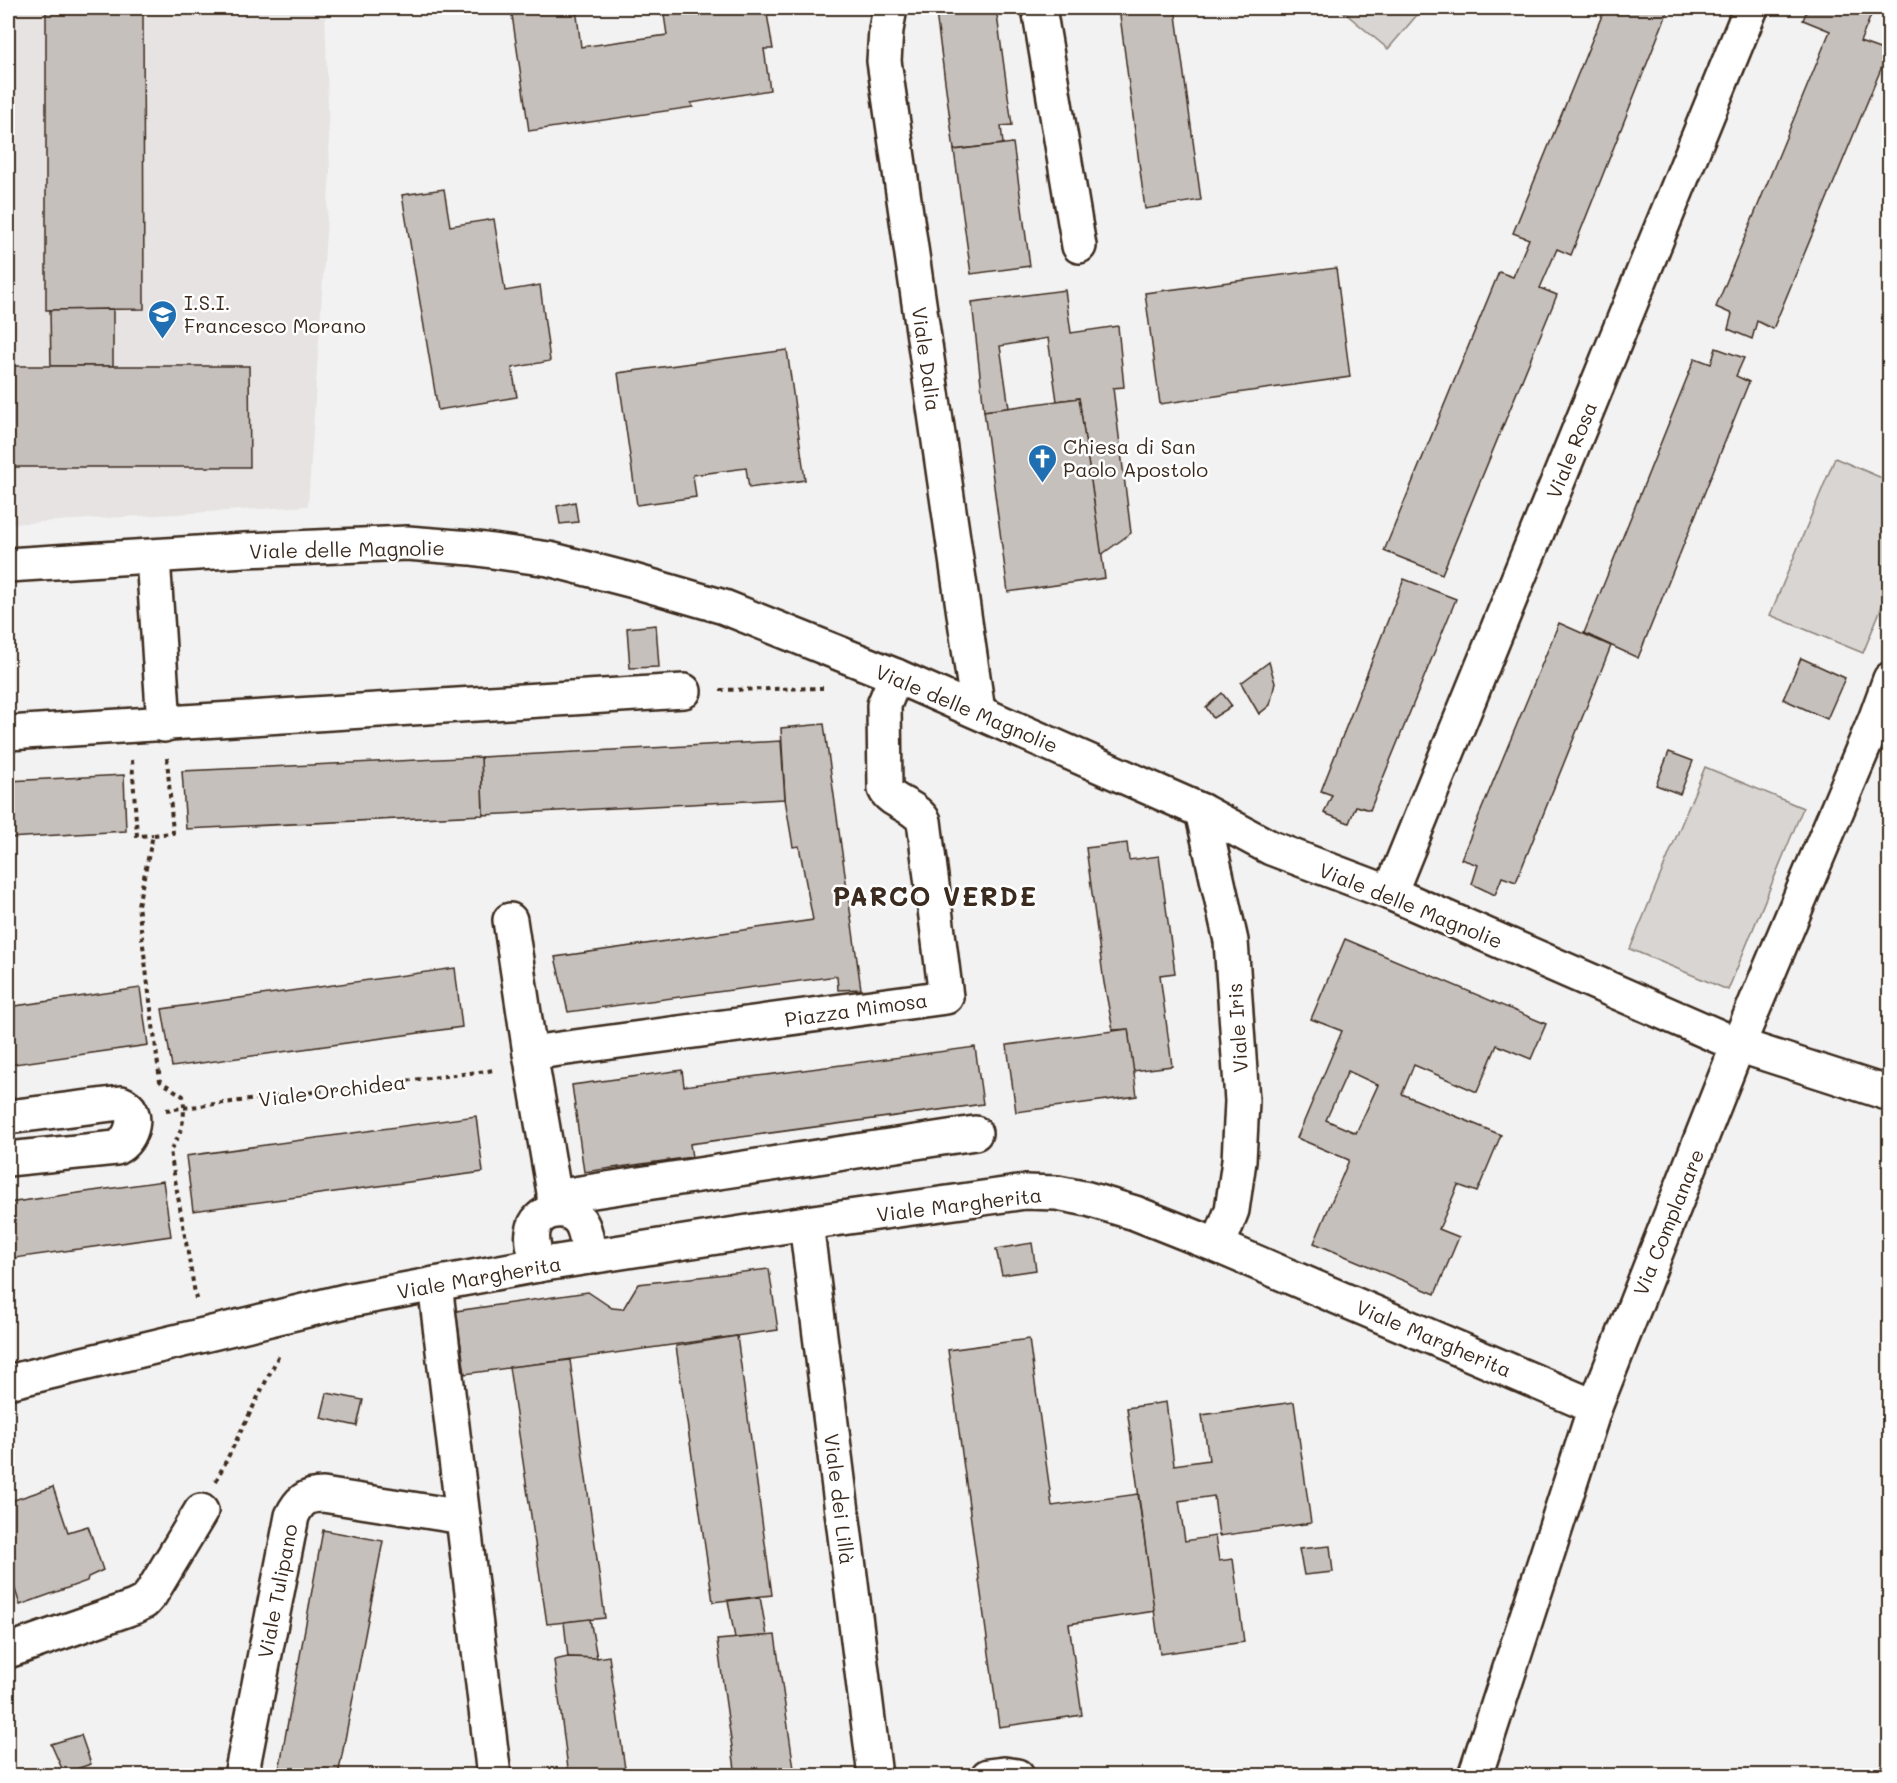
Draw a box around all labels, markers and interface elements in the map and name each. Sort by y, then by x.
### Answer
place label: I.S.I. Francesco Morano [184,289,366,338]
school or university icon: I.S.I. Francesco Morano [147,298,179,340]
street label: Viale Dalia [907,305,947,413]
street label: Viale Rosa [1540,398,1602,502]
place label: Chiesa di San Paolo Apostolo [1063,433,1208,482]
church icon: Chiesa di San Paolo Apostolo [1026,442,1058,484]
street label: Viale delle Magnolie [249,534,445,564]
street label: Viale delle Magnolie [872,658,1062,758]
street label: Viale delle Magnolie [1315,856,1507,954]
district label: PARCO VERDE [832,879,1038,913]
street label: Viale Iris [1221,982,1253,1074]
street label: Piazza Mimosa [783,986,929,1032]
street label: Viale Orchidea [257,1068,407,1112]
street label: Via Complanare [1627,1145,1709,1299]
street label: Viale Margherita [875,1181,1043,1227]
street label: Viale Margherita [395,1250,563,1304]
street label: Viale Margherita [1352,1294,1516,1382]
street label: Viale dei Lillà [819,1432,861,1566]
street label: Viale Tulipano [251,1522,303,1660]

